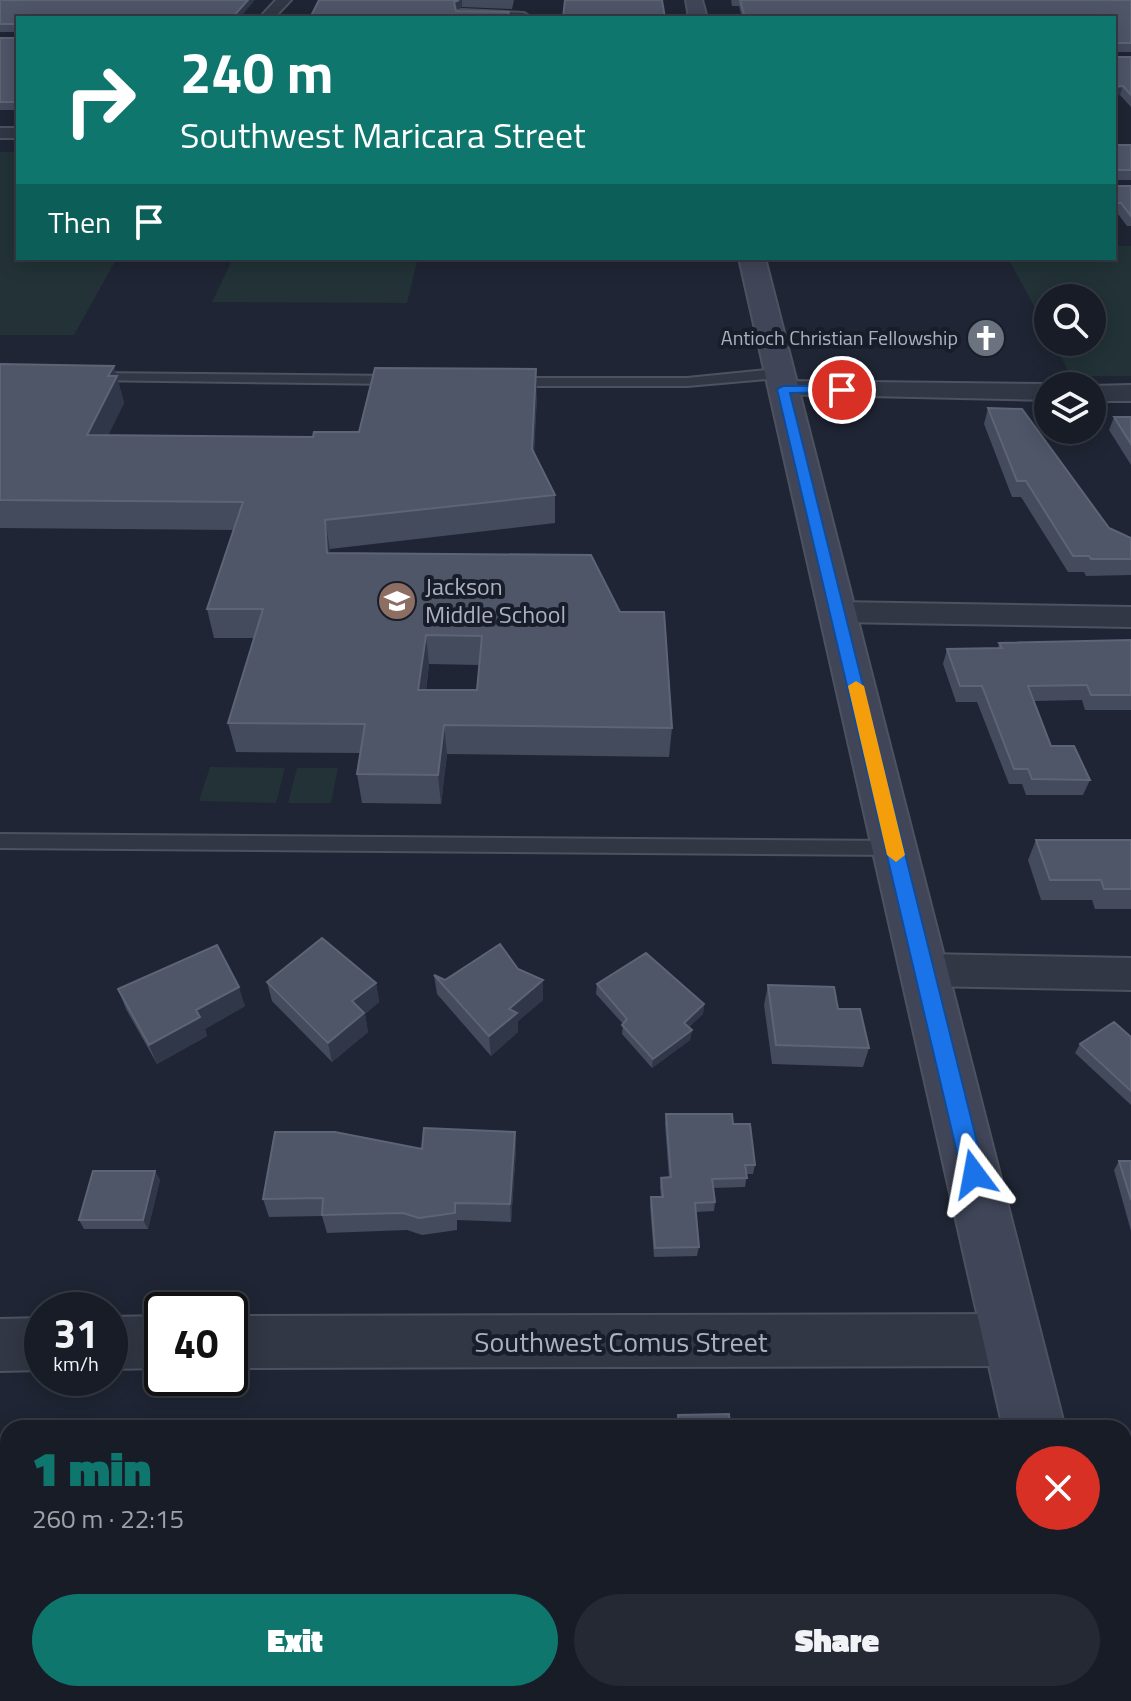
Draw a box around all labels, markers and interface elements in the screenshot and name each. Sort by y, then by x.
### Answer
text: 240 m [180,30,333,115]
icon: right [48,48,152,152]
text: Southwest Maricara Street [180,107,586,162]
text: Then [48,199,111,245]
icon: arrive [127,200,171,244]
map controls [1034,284,1106,444]
button: search [1034,284,1106,356]
church icon: Antioch Christian Fellowship [965,317,1007,359]
place label: Antioch Christian Fellowship [721,322,958,353]
pin [808,356,876,424]
icon: arrive [820,368,864,412]
button: layers [1034,372,1106,444]
place label: Jackson Middle School [425,568,566,632]
school or university icon: Jackson Middle School [376,580,418,622]
position arrow [932,1132,1016,1216]
speed limit sign: 40 [144,1292,248,1396]
text: 31 [54,1303,98,1364]
street label: Southwest Comus Street [474,1320,768,1363]
text: km/h [53,1348,99,1379]
text: 1 min [32,1432,151,1505]
button: close [1016,1446,1100,1530]
text: 260 m · 22:15 [32,1499,184,1538]
button: Exit [32,1594,558,1686]
button: Share [574,1594,1100,1686]

